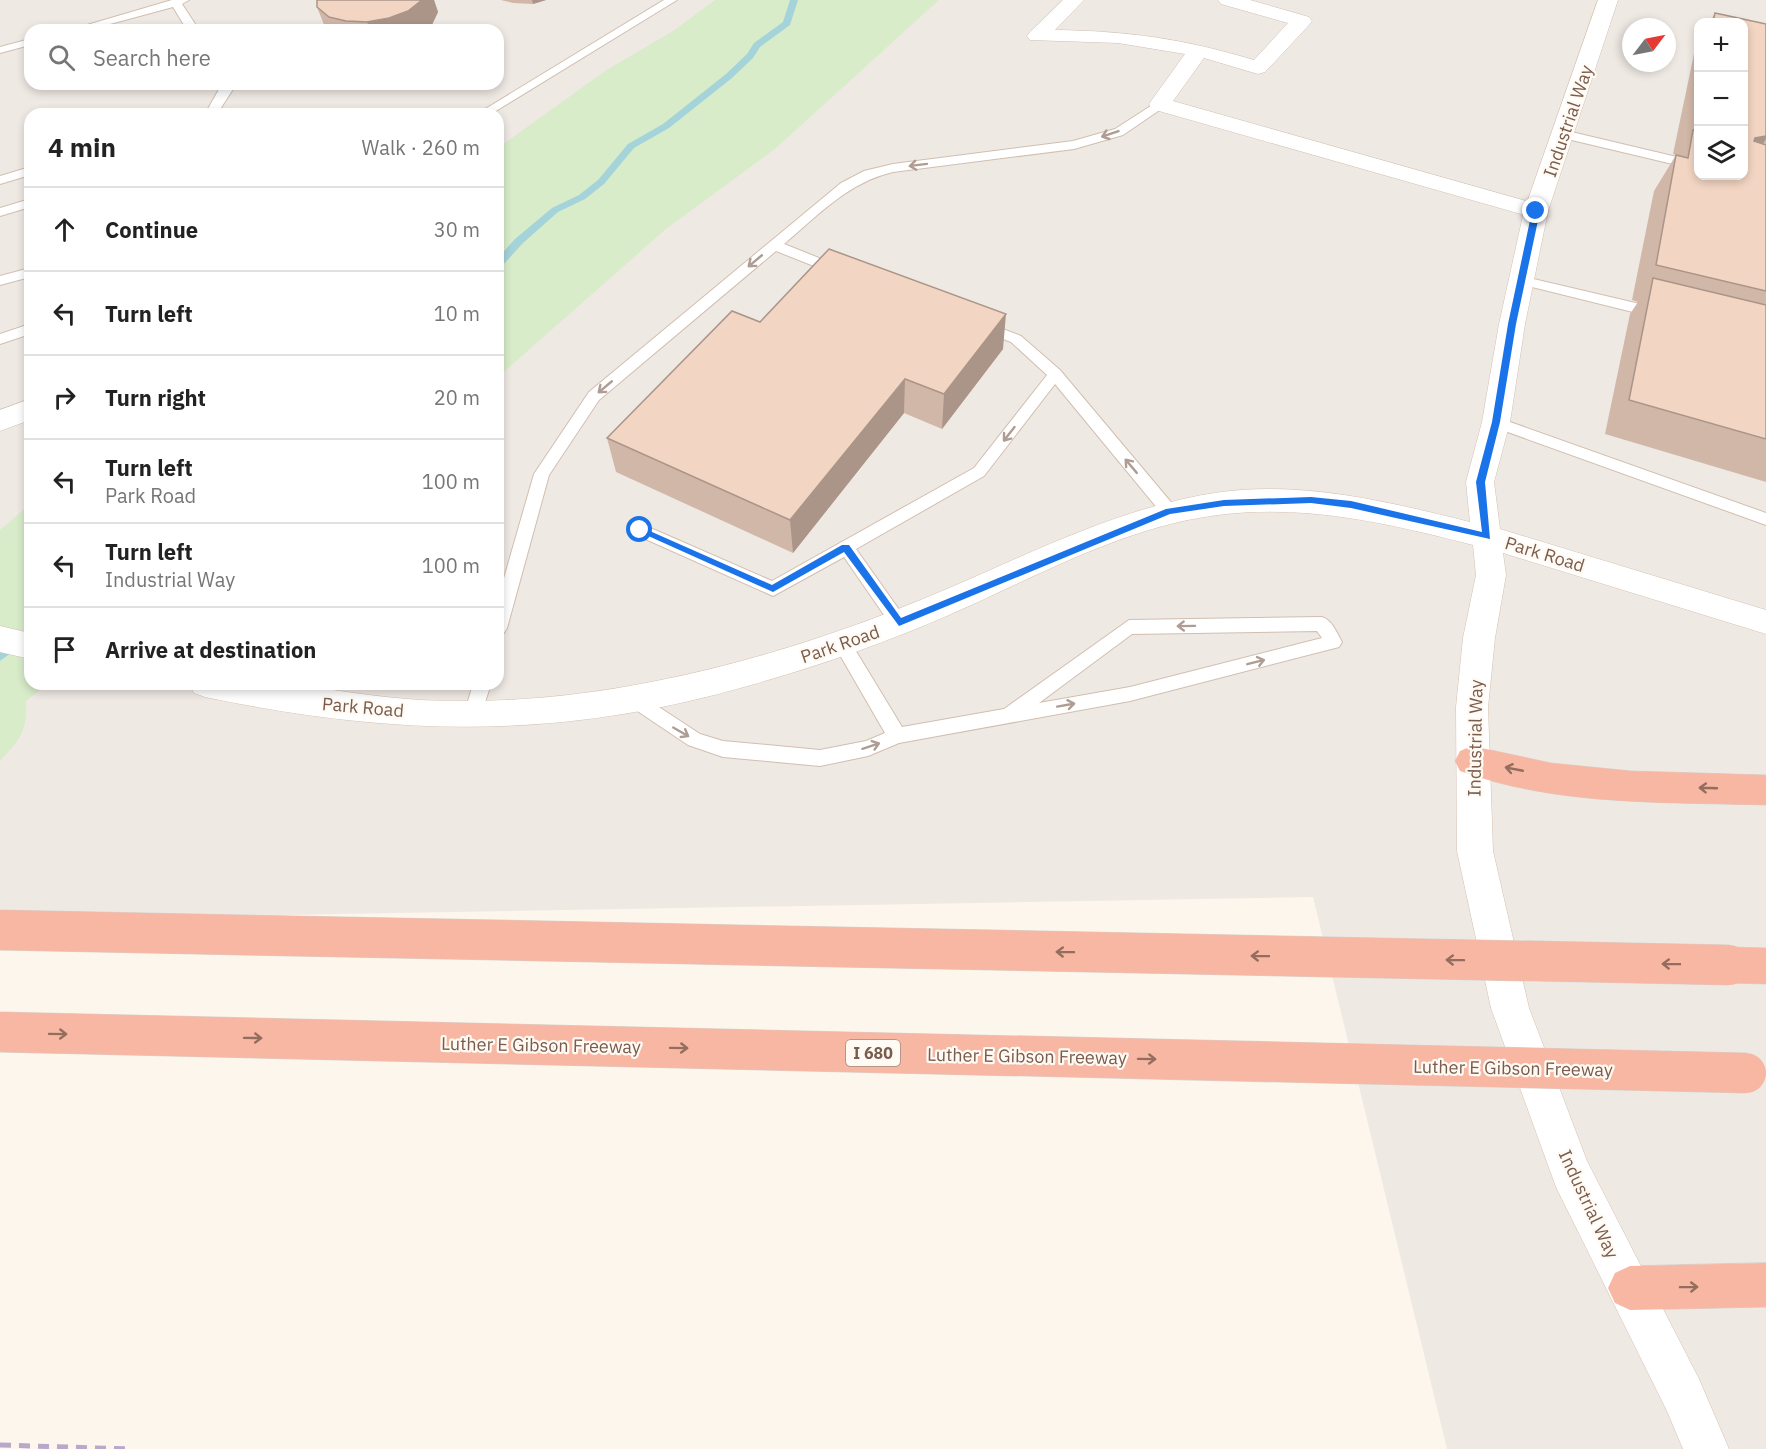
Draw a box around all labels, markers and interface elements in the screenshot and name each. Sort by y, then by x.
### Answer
north arrow [1622,18,1676,72]
map controls [1694,18,1748,180]
button: + [1694,18,1748,72]
search box [24,24,504,90]
icon: search [45,41,78,74]
text: Search here [93,43,211,72]
street label: Industrial Way [1538,62,1598,180]
button: − [1694,72,1748,126]
button: layers [1694,126,1748,180]
one-way arrow [1101,129,1120,140]
text: 4 min [48,130,116,164]
text: Walk · 260 m [362,134,480,161]
one-way arrow [909,159,929,170]
route end [1522,197,1548,223]
icon: ahead [48,213,81,246]
text: Continue [105,215,198,244]
text: 30 m [434,216,480,243]
one-way arrow [747,255,763,268]
icon: left [48,297,81,330]
text: Turn left [105,299,193,328]
text: 10 m [434,300,480,327]
one-way arrow [598,380,614,393]
icon: right [48,381,81,414]
text: Turn right [105,383,206,412]
text: 20 m [434,384,480,411]
one-way arrow [1002,425,1015,441]
text: Turn left [105,453,193,482]
one-way arrow [1125,458,1138,474]
icon: left [48,465,81,498]
text: 100 m [422,468,480,495]
text: Park Road [105,482,196,509]
route start [626,516,652,542]
street label: Park Road [1502,531,1588,577]
text: Turn left [105,537,193,566]
icon: left [48,549,81,582]
text: 100 m [422,552,480,579]
text: Industrial Way [105,566,235,593]
street label: Park Road [797,620,883,668]
one-way arrow [1177,620,1197,632]
icon: arrive [48,633,81,666]
text: Arrive at destination [105,635,316,664]
one-way arrow [1246,655,1265,667]
street label: Industrial Way [1462,679,1488,797]
street label: Park Road [321,692,405,722]
one-way arrow [1056,699,1075,710]
one-way arrow [672,726,689,738]
one-way arrow [861,740,880,751]
one-way arrow [1505,763,1524,774]
one-way arrow [1698,783,1718,794]
one-way arrow [1055,946,1075,958]
one-way arrow [1250,950,1270,962]
one-way arrow [1445,954,1465,965]
one-way arrow [1661,958,1681,969]
one-way arrow [48,1028,68,1040]
street label: Luther E Gibson Freeway [441,1032,641,1058]
one-way arrow [243,1033,263,1044]
road number: I 680 [846,1040,900,1066]
one-way arrow [669,1042,689,1054]
street label: Luther E Gibson Freeway [927,1043,1127,1069]
one-way arrow [1137,1053,1157,1065]
street label: Luther E Gibson Freeway [1413,1055,1613,1081]
street label: Industrial Way [1554,1146,1624,1262]
one-way arrow [1678,1281,1698,1293]

